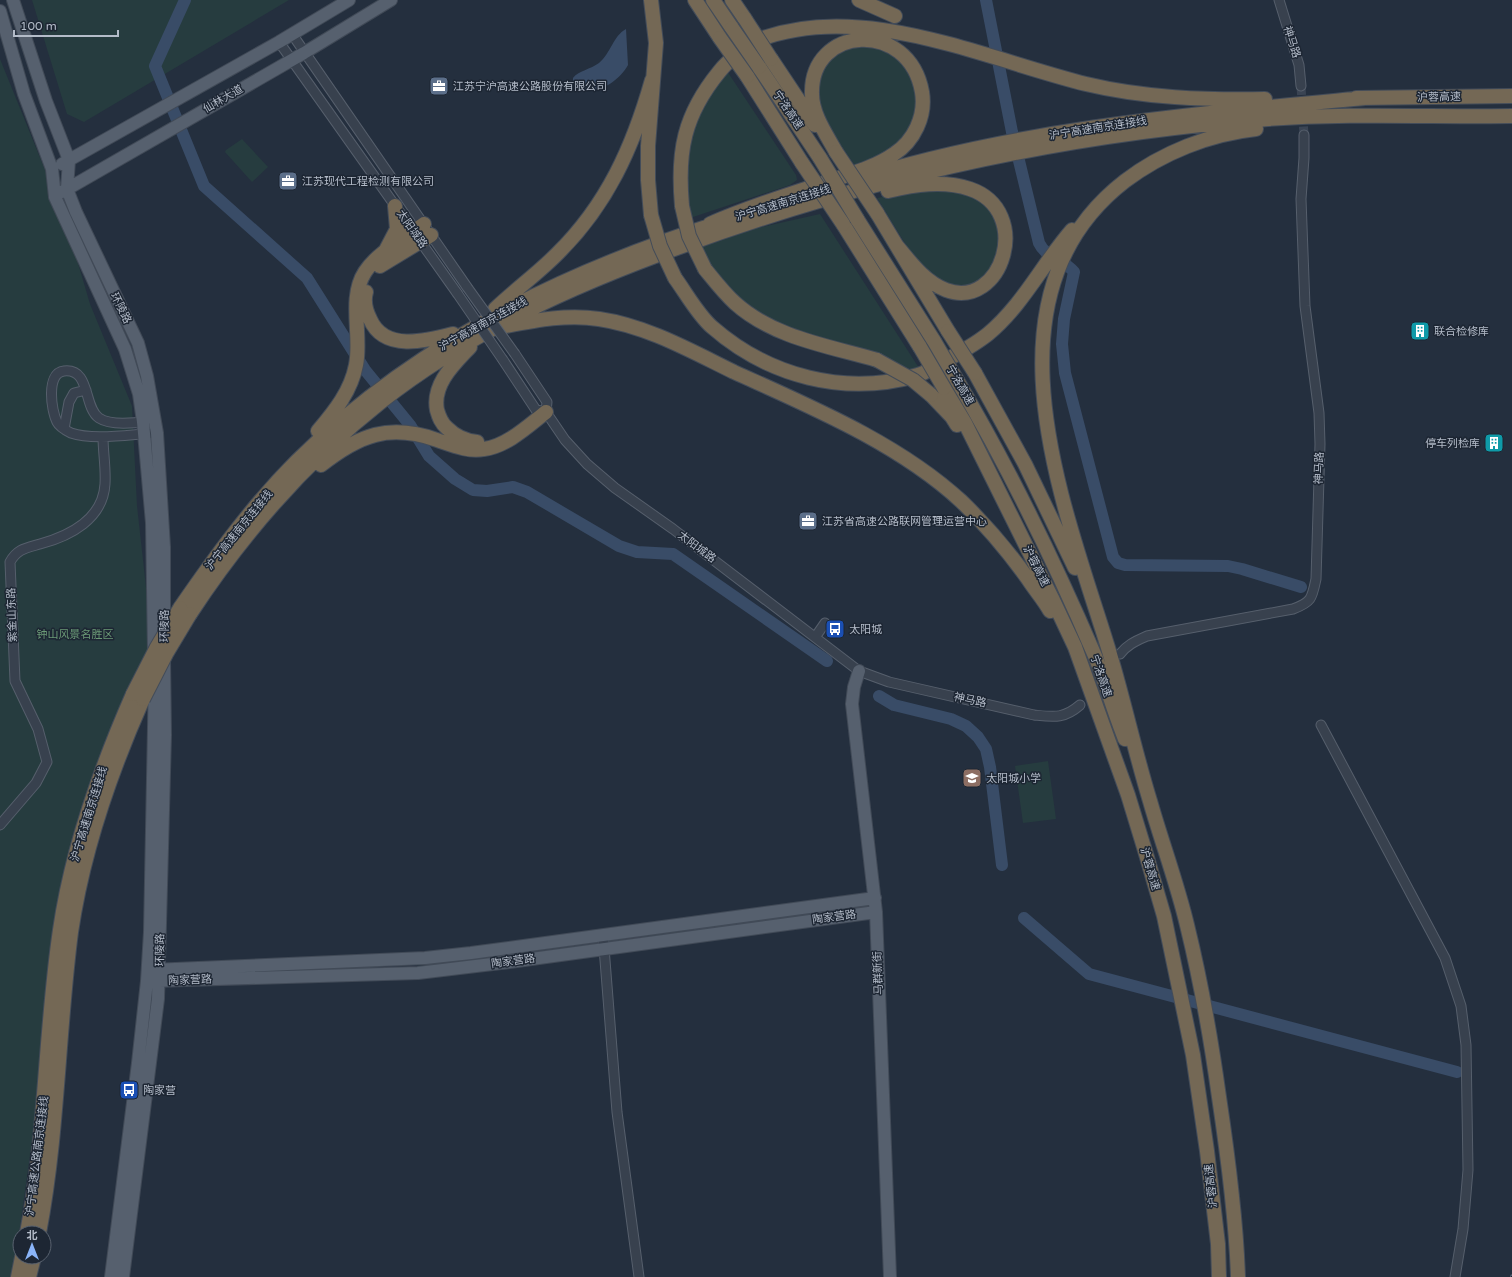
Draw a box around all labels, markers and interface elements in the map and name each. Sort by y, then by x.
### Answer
scale bar [14,12,118,38]
text: 100 m [20,19,57,33]
street label: 神马路 [1281,24,1303,60]
office icon: 江苏宁沪高速公路股份有限公司 [428,75,450,97]
place label: 江苏宁沪高速公路股份有限公司 [453,80,607,93]
street label: 仙林大道 [201,82,245,116]
street label: 宁洛高速 [770,88,806,132]
street label: 沪蓉高速 [1417,90,1461,104]
street label: 沪宁高速南京连接线 [1048,114,1148,142]
office icon: 江苏现代工程检测有限公司 [277,170,299,192]
place label: 江苏现代工程检测有限公司 [302,175,434,188]
street label: 沪宁高速南京连接线 [734,182,832,224]
street label: 太阳城路 [394,207,430,251]
street label: 环陵路 [108,290,134,326]
street label: 沪宁高速南京连接线 [437,294,529,354]
building icon: 联合检修库 [1409,320,1431,342]
place label: 联合检修库 [1434,325,1489,338]
street label: 宁洛高速 [943,363,977,407]
building icon: 停车列检库 [1483,432,1505,454]
place label: 停车列检库 [1425,437,1480,450]
street label: 神马路 [1312,451,1326,485]
street label: 沪宁高速南京连接线 [203,487,275,573]
office icon: 江苏省高速公路联网管理运营中心 [797,510,819,532]
place label: 江苏省高速公路联网管理运营中心 [822,515,987,528]
street label: 太阳城路 [676,529,718,565]
street label: 沪蓉高速 [1020,543,1052,589]
street label: 紫金山东路 [5,587,19,643]
street label: 环陵路 [158,610,171,643]
bus stop icon: 太阳城 [824,618,846,640]
place label: 太阳城 [849,623,882,636]
park label: 钟山风景名胜区 [37,628,114,641]
street label: 宁洛高速 [1088,653,1114,699]
street label: 神马路 [953,690,987,710]
street label: 沪宁高速南京连接线 [68,765,110,863]
school or university icon: 太阳城小学 [961,767,983,789]
place label: 太阳城小学 [986,772,1041,785]
street label: 沪蓉高速 [1138,846,1162,892]
street label: 陶家营路 [811,908,857,926]
street label: 环陵路 [153,933,167,967]
street label: 马群新街 [871,951,885,995]
street label: 陶家营路 [490,952,536,970]
street label: 陶家营路 [168,973,212,987]
bus stop icon: 陶家营 [118,1079,140,1101]
place label: 陶家营 [143,1084,176,1097]
street label: 沪宁高速公路南京连接线 [23,1095,51,1217]
street label: 沪蓉高速 [1202,1163,1220,1209]
north arrow [12,1225,52,1265]
text: 北 [27,1229,38,1242]

